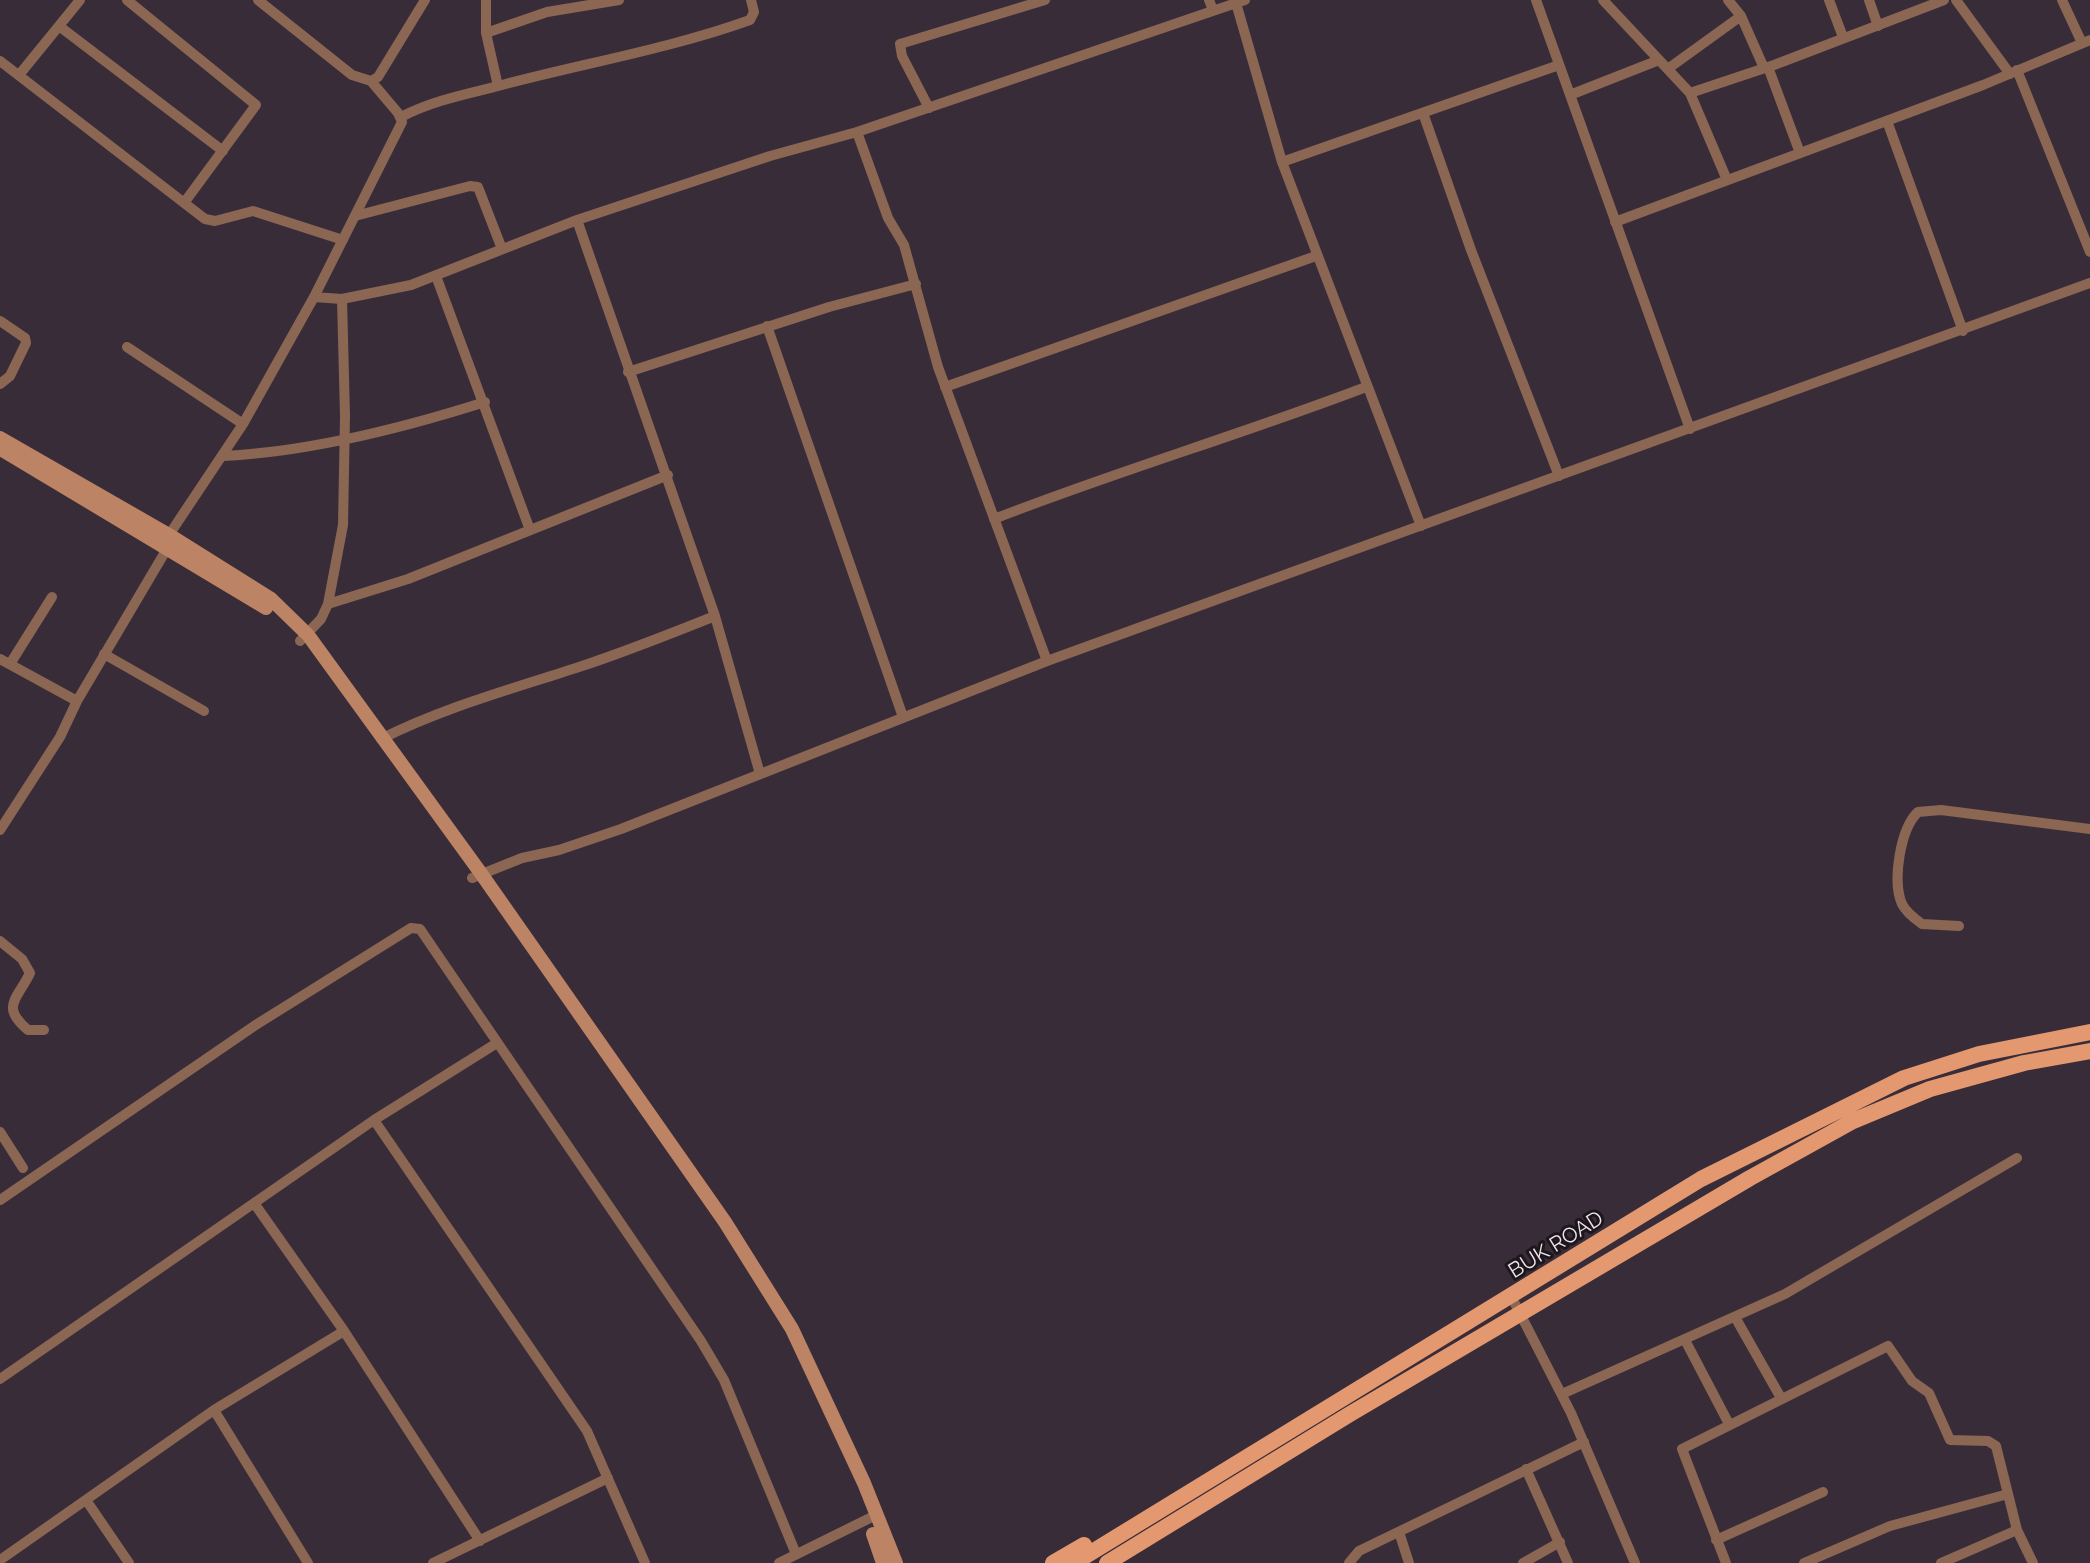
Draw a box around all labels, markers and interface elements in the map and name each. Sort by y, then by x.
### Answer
street label: BUK ROAD [1504,1206,1608,1284]

